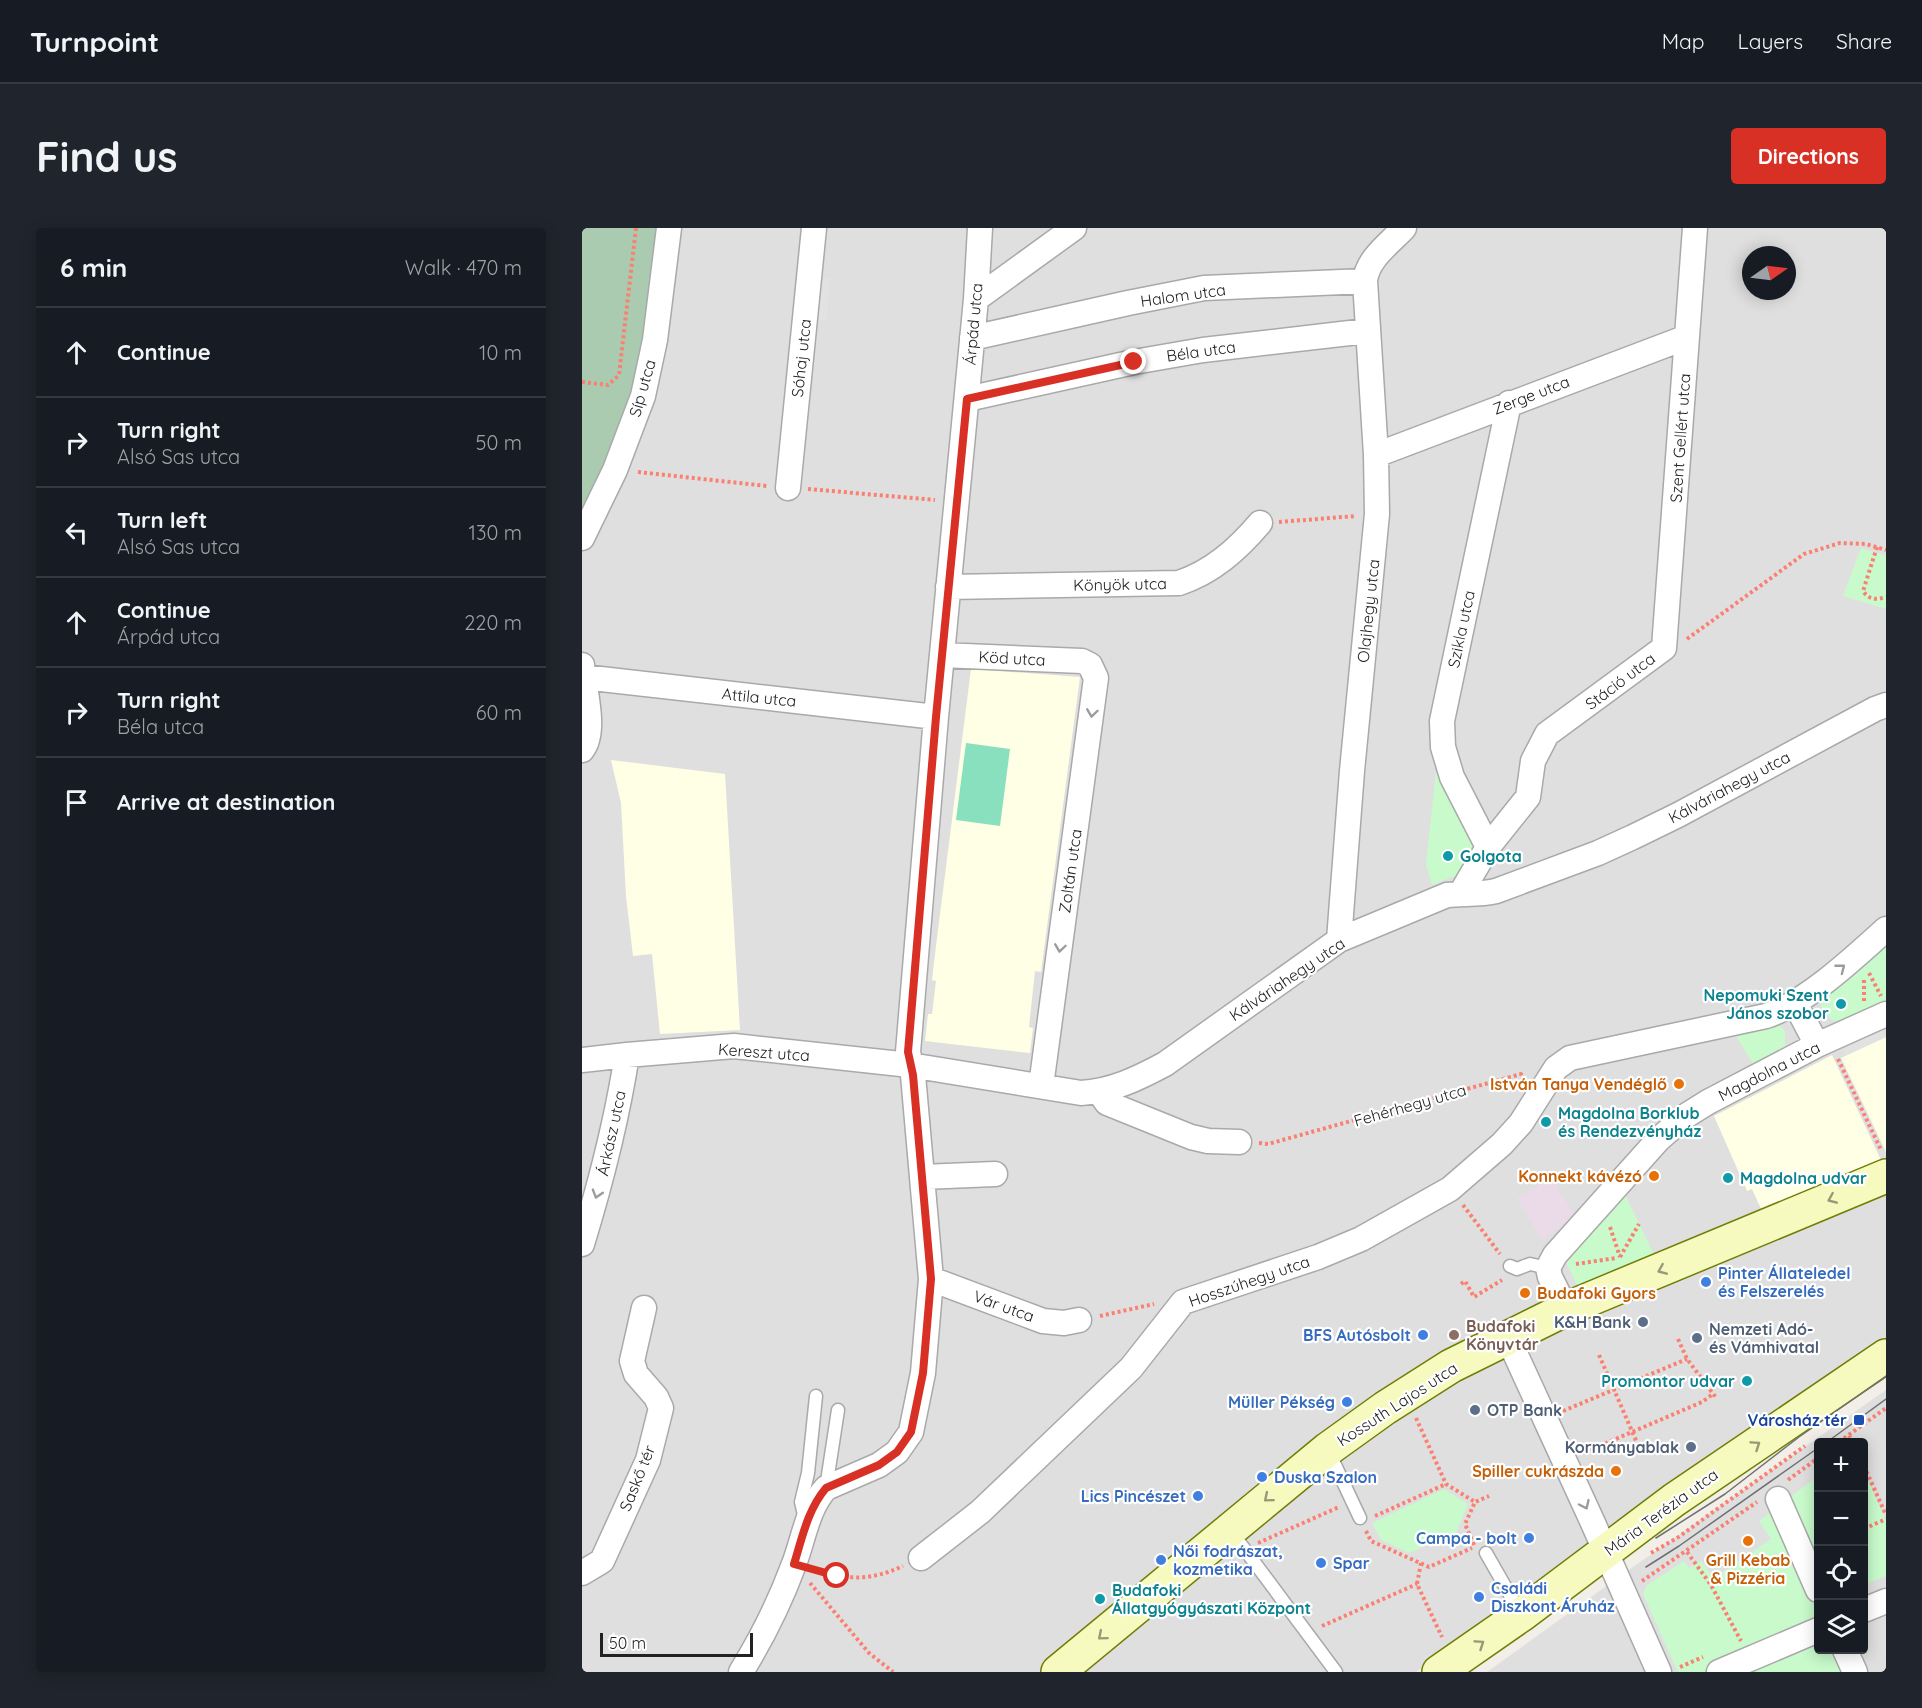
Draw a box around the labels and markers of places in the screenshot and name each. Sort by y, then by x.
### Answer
place label: Golgota [1460,846,1522,866]
marker: Golgota [1441,849,1455,863]
place label: Nepomuki Szent János szobor [1704,985,1829,1023]
marker: Nepomuki Szent János szobor [1834,997,1848,1011]
place label: István Tanya Vendéglő [1490,1074,1667,1094]
marker: István Tanya Vendéglő [1672,1077,1686,1091]
place label: Magdolna Borklub és Rendezvényház [1558,1103,1701,1141]
marker: Magdolna Borklub és Rendezvényház [1539,1115,1553,1129]
place label: Konnekt kávézó [1518,1166,1642,1186]
place label: Magdolna udvar [1740,1168,1867,1188]
marker: Konnekt kávézó [1647,1169,1661,1183]
marker: Magdolna udvar [1721,1171,1735,1185]
place label: Pinter Állateledel és Felszerelés [1718,1263,1851,1301]
marker: Pinter Állateledel és Felszerelés [1699,1275,1713,1289]
place label: Budafoki Gyors [1537,1283,1656,1303]
marker: Budafoki Gyors [1518,1286,1532,1300]
place label: K&H Bank [1554,1312,1631,1332]
marker: K&H Bank [1636,1315,1650,1329]
place label: Budafoki Könyvtár [1466,1316,1539,1354]
place label: Nemzeti Adó- és Vámhivatal [1709,1319,1819,1357]
place label: BFS Autósbolt [1303,1325,1411,1345]
marker: BFS Autósbolt [1416,1328,1430,1342]
marker: Budafoki Könyvtár [1447,1328,1461,1342]
marker: Nemzeti Adó- és Vámhivatal [1690,1331,1704,1345]
place label: Promontor udvar [1601,1371,1735,1391]
marker: Promontor udvar [1740,1374,1754,1388]
place label: Müller Pékség [1228,1392,1335,1412]
marker: Müller Pékség [1340,1395,1354,1409]
place label: OTP Bank [1487,1400,1562,1420]
marker: OTP Bank [1468,1403,1482,1417]
place label: Városház tér [1748,1410,1847,1430]
marker: Városház tér [1852,1413,1866,1427]
place label: Kormányablak [1565,1437,1679,1457]
marker: Kormányablak [1684,1440,1698,1454]
place label: Spiller cukrászda [1472,1461,1604,1481]
marker: Spiller cukrászda [1609,1464,1623,1478]
place label: Duska Szalon [1274,1467,1377,1487]
marker: Duska Szalon [1255,1470,1269,1484]
place label: Lics Pincészet [1081,1486,1186,1506]
marker: Lics Pincészet [1191,1489,1205,1503]
place label: Campa - bolt [1416,1528,1517,1548]
marker: Campa - bolt [1522,1531,1536,1545]
marker: Grill Kebab & Pizzéria [1741,1534,1755,1548]
place label: Női fodrászat, kozmetika [1173,1541,1283,1579]
place label: Grill Kebab & Pizzéria [1706,1550,1790,1588]
marker: Női fodrászat, kozmetika [1154,1553,1168,1567]
place label: Spar [1333,1553,1370,1573]
marker: Spar [1314,1556,1328,1570]
place label: Családi Diszkont Áruház [1491,1578,1615,1616]
place label: Budafoki Állatgyógyászati Központ [1112,1580,1311,1618]
marker: Családi Diszkont Áruház [1472,1590,1486,1604]
marker: Budafoki Állatgyógyászati Központ [1093,1592,1107,1606]

